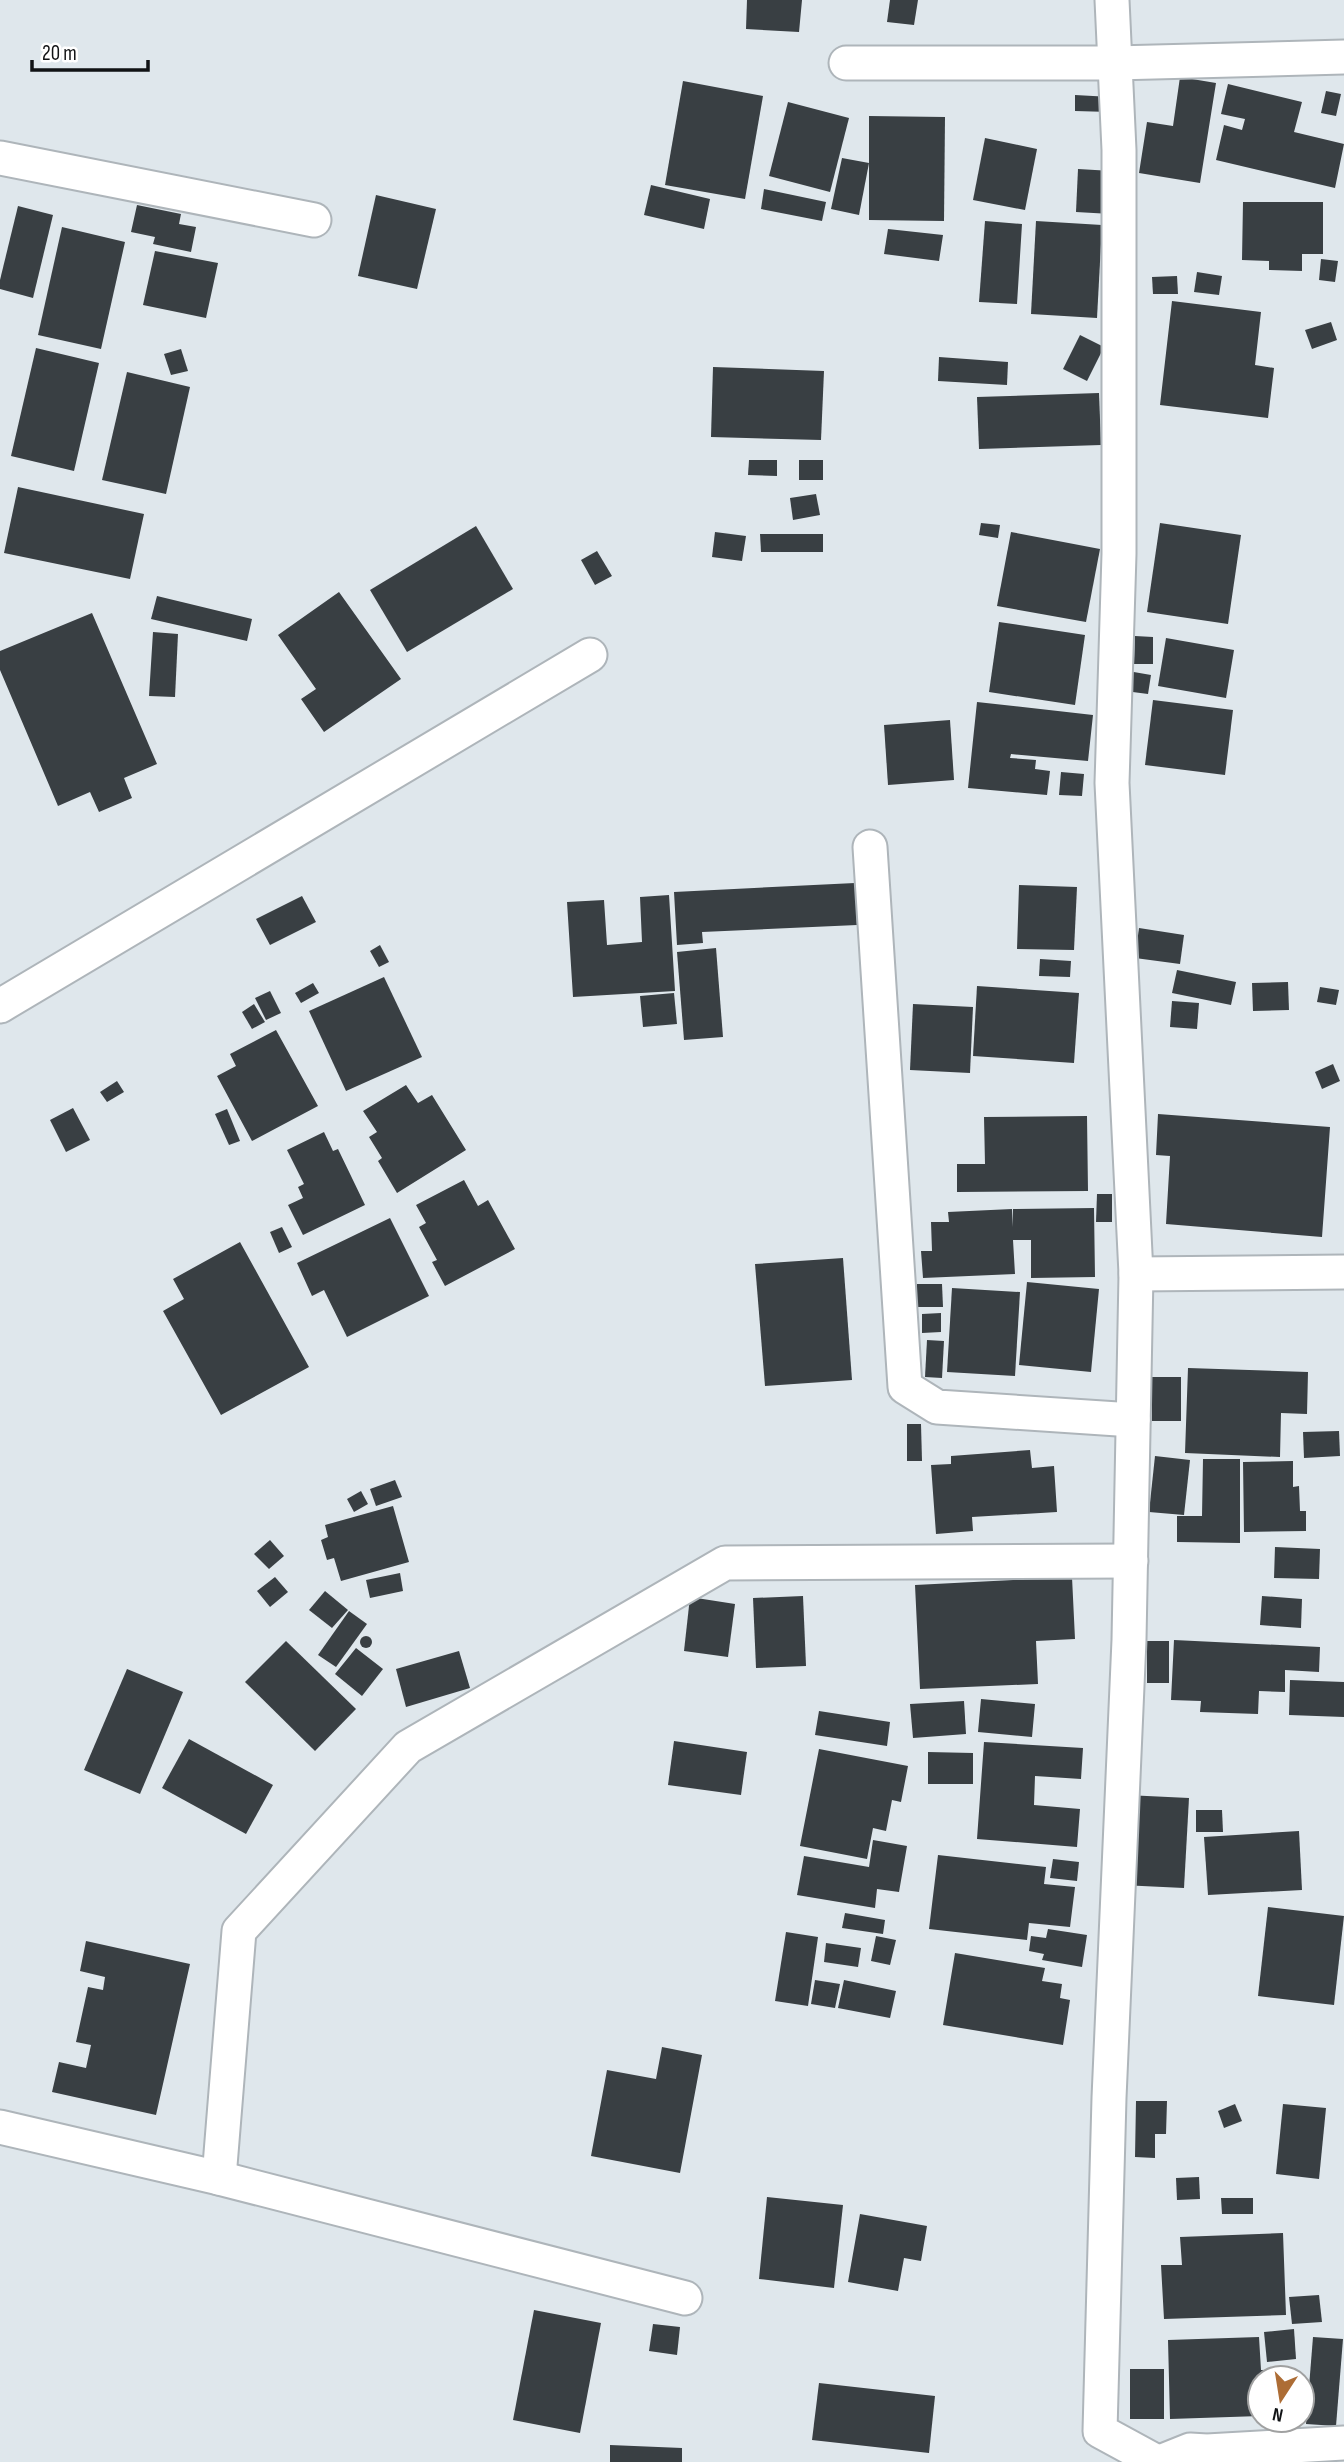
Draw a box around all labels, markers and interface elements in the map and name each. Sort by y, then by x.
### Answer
scale bar [32,28,147,72]
text: 20 m [42,41,77,66]
north arrow [1246,2364,1316,2434]
text: N [1270,2402,1285,2426]

